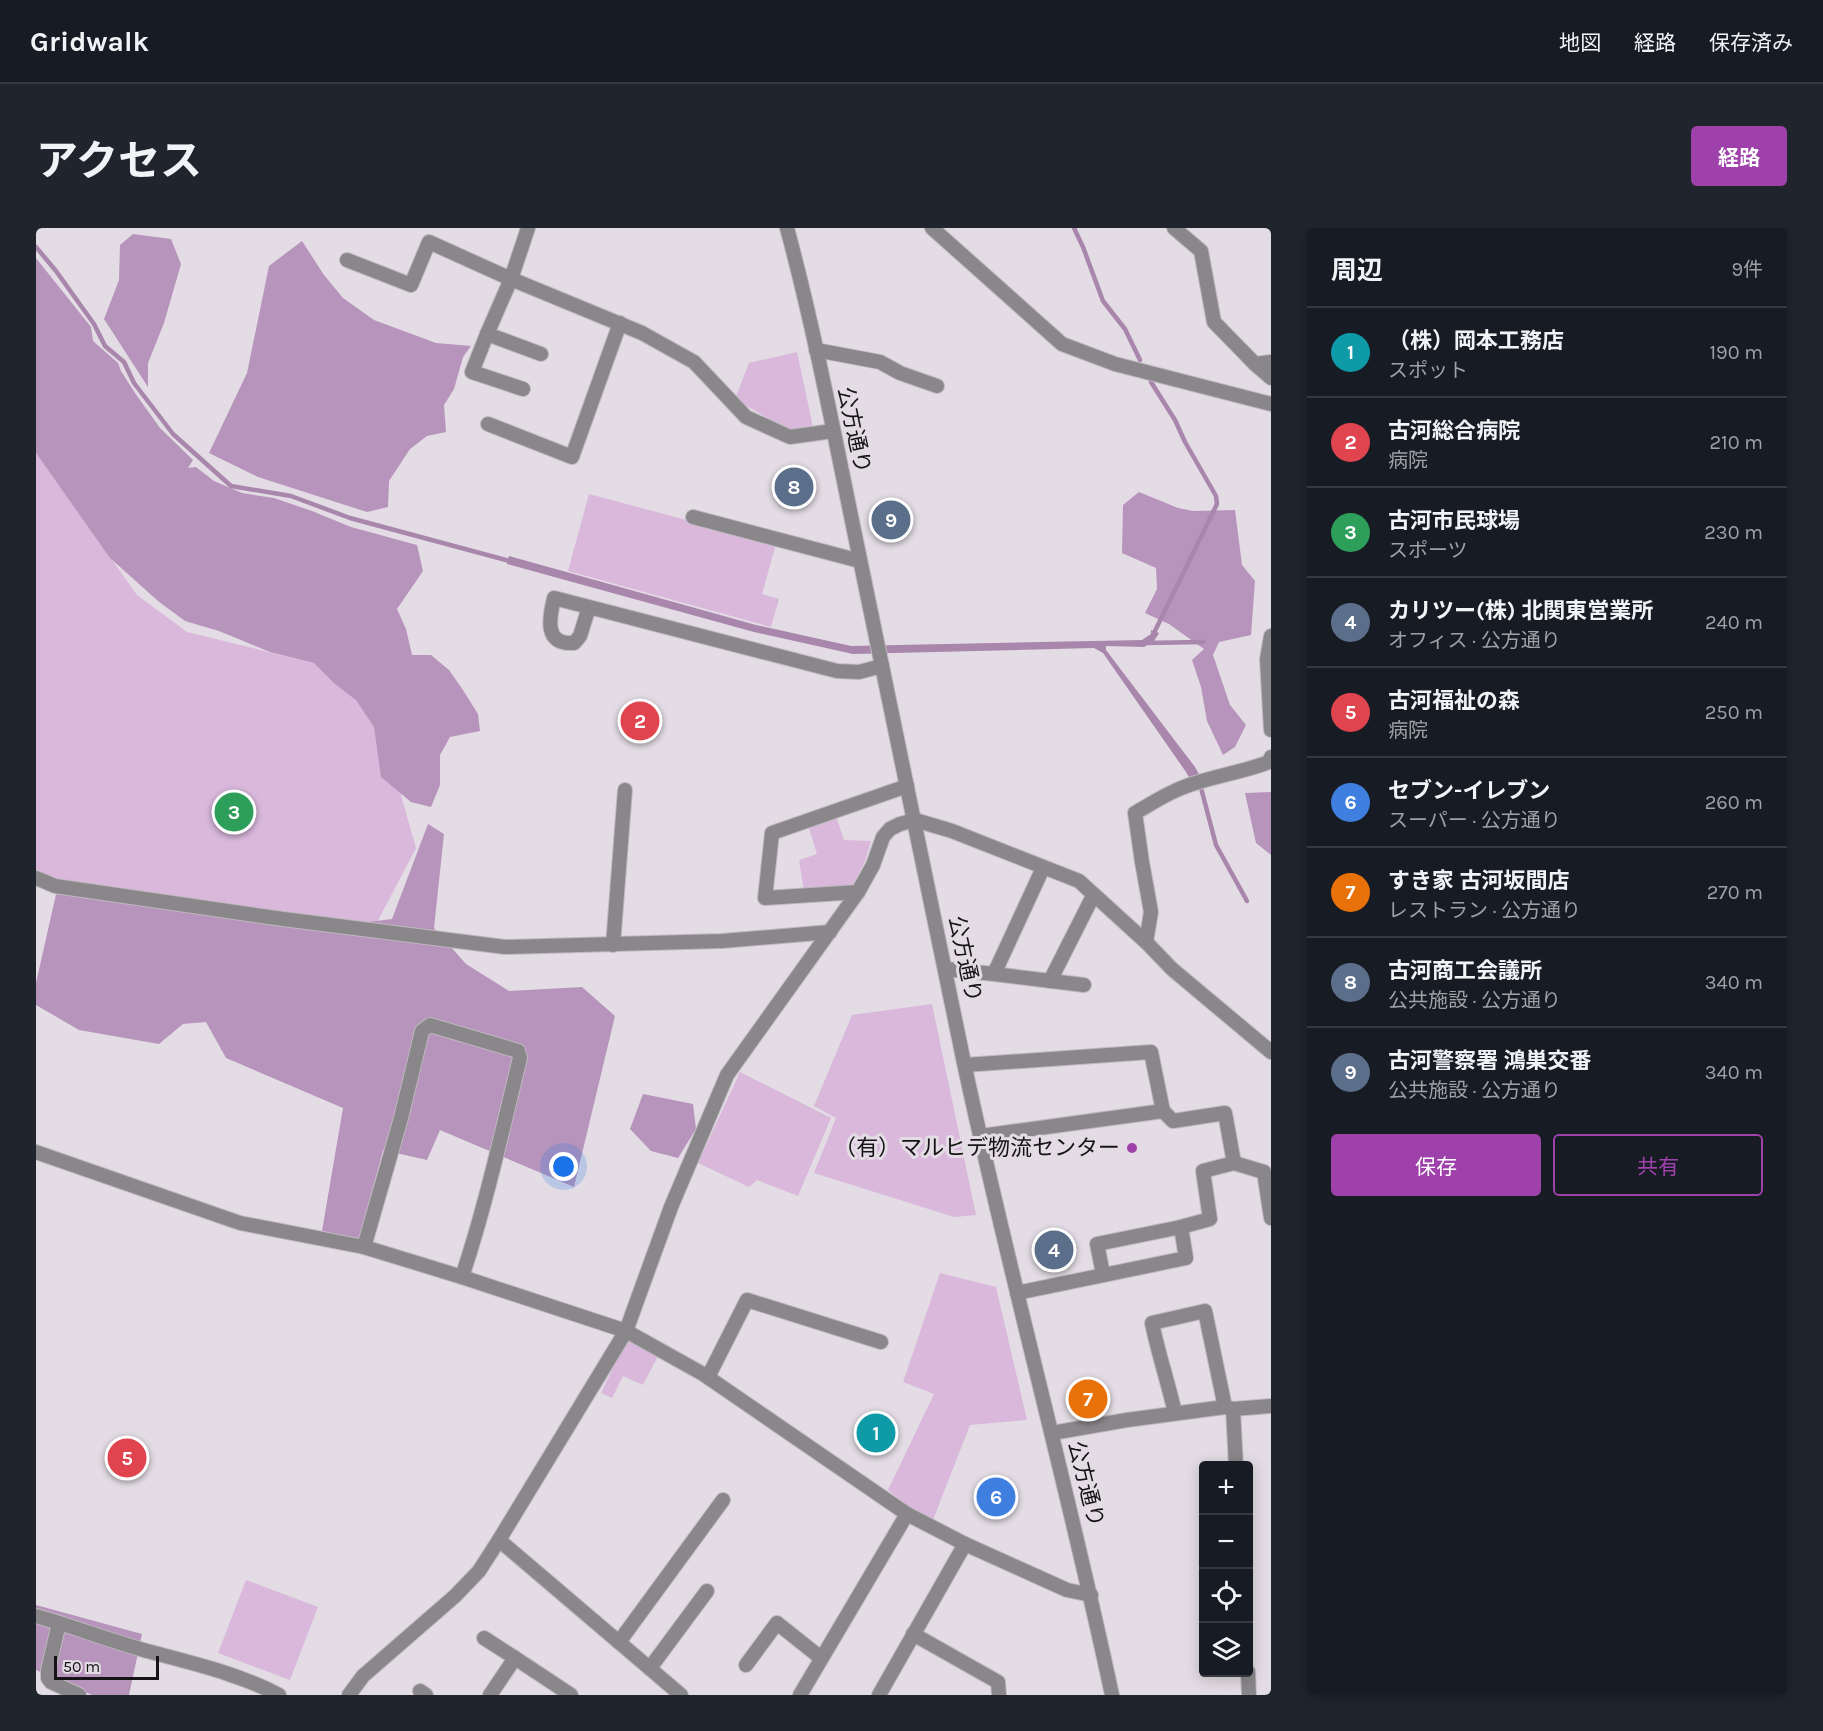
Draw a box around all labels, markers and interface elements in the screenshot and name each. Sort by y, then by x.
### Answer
text: Gridwalk [30,25,149,58]
text: 地図 [1559,31,1601,55]
text: 経路 [1634,31,1676,55]
text: 保存済み [1709,31,1793,55]
button: 経路 [1691,126,1787,186]
text: アクセス [36,136,202,186]
text: 周辺 [1331,255,1383,286]
text: 9件 [1731,258,1763,281]
text: （株）岡本工務店 [1388,328,1564,354]
text: 1 [1347,341,1354,364]
text: 190 m [1709,341,1763,364]
text: スポット [1388,359,1468,382]
street label: 公方通り [832,384,876,476]
text: 古河総合病院 [1388,418,1520,444]
text: 2 [1344,431,1357,454]
text: 210 m [1709,431,1763,454]
text: 病院 [1388,449,1428,472]
pin: 8 [774,464,813,510]
pin: 9 [872,498,910,542]
text: 古河市民球場 [1388,508,1520,534]
text: 3 [1344,521,1357,544]
text: 230 m [1704,521,1763,544]
text: スポーツ [1388,539,1468,562]
text: カリツー(株) 北関東営業所 [1388,598,1653,624]
text: 4 [1345,611,1356,634]
text: 240 m [1705,611,1763,634]
text: オフィス · 公方通り [1388,629,1561,652]
text: 古河福祉の森 [1388,688,1520,714]
pin: 2 [620,698,660,744]
text: 5 [1345,701,1356,724]
text: 250 m [1705,701,1763,724]
text: 病院 [1388,719,1428,742]
text: セブン-イレブン [1388,778,1550,804]
pin: 3 [214,790,254,834]
text: 6 [1344,791,1357,814]
text: 260 m [1705,791,1763,814]
text: スーパー · 公方通り [1388,809,1561,832]
text: すき家 古河坂間店 [1388,868,1570,894]
text: 7 [1346,881,1355,904]
text: 270 m [1707,881,1763,904]
text: レストラン · 公方通り [1388,899,1581,922]
street label: 公方通り [943,913,987,1005]
text: 古河商工会議所 [1388,958,1542,984]
text: 8 [1344,971,1357,994]
text: 340 m [1705,971,1763,994]
text: 公共施設 · 公方通り [1388,989,1561,1012]
text: 古河警察署 鴻巣交番 [1388,1048,1592,1074]
text: 9 [1344,1061,1357,1084]
text: 340 m [1705,1061,1763,1084]
text: 公共施設 · 公方通り [1388,1079,1561,1102]
button: 保存 [1331,1134,1541,1196]
button: 共有 [1553,1134,1763,1196]
place label: （有）マルヒデ物流センター [834,1135,1120,1161]
marker: （有）マルヒデ物流センター [1125,1141,1139,1155]
your location [549,1152,578,1181]
pin: 4 [1034,1228,1074,1272]
pin: 7 [1068,1376,1108,1422]
pin: 1 [856,1410,896,1456]
pin: 5 [108,1436,146,1480]
street label: 公方通り [1063,1438,1109,1530]
map controls [1199,1461,1253,1677]
button: + [1199,1461,1253,1515]
pin: 6 [976,1474,1016,1520]
button: − [1199,1515,1253,1569]
button: locate [1199,1569,1253,1623]
button: layers [1199,1623,1253,1677]
scale bar [54,1653,159,1680]
text: 50 m [63,1657,100,1676]

